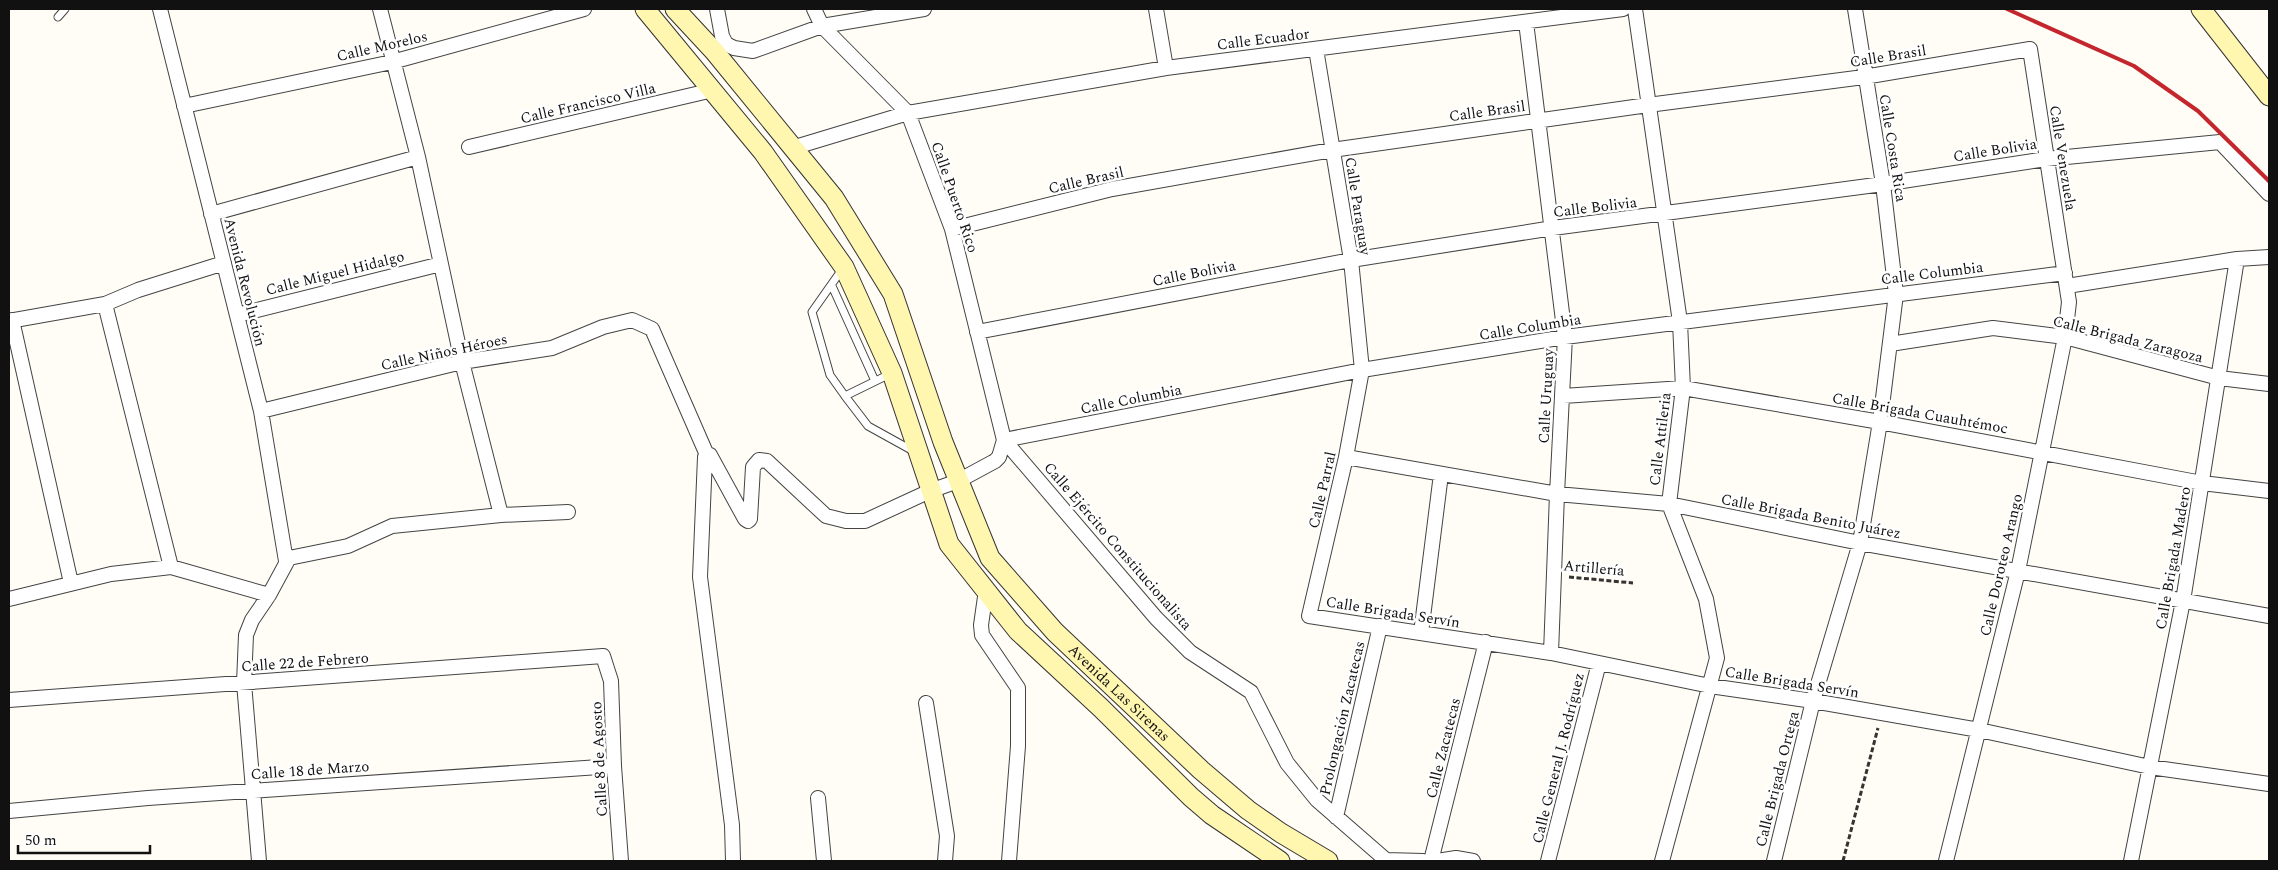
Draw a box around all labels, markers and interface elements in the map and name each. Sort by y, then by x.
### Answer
street label: Calle Ecuador [1215,22,1311,57]
street label: Calle Morelos [334,25,430,68]
street label: Calle Brasil [1848,39,1928,74]
street label: Calle Francisco Villa [518,77,659,130]
street label: Calle Costa Rica [1873,93,1912,204]
street label: Calle Brasil [1447,95,1527,128]
street label: Calle Venezuela [2043,104,2082,213]
street label: Calle Bolivia [1952,132,2039,168]
street label: Calle Puerto Rico [925,138,984,256]
street label: Calle Paraguay [1338,155,1377,258]
street label: Calle Brasil [1046,161,1126,200]
street label: Calle Bolivia [1552,191,1639,224]
street label: Avenida Revolución [217,215,272,349]
street label: Calle Miguel Hidalgo [263,245,407,302]
street label: Calle Bolivia [1150,254,1238,293]
street label: Calle Columbia [1880,256,1985,291]
street label: Calle Columbia [1477,308,1583,347]
street label: Calle Brigada Zaragoza [2050,310,2206,369]
street label: Calle Niños Héroes [379,328,510,377]
street label: Calle Uruguay [1533,347,1561,444]
street label: Calle Columbia [1078,378,1184,421]
street label: Calle Brigada Cuauhtémoc [1830,387,2010,440]
street label: Calle Attileria [1643,390,1678,487]
street label: Calle Parral [1302,449,1343,531]
street label: Calle Ejército Constitucionalista [1038,457,1198,636]
street label: Calle Brigada Madero [2150,485,2197,631]
street label: Calle Brigada Benito Juárez [1719,488,1903,545]
street label: Calle Doroteo Arango [1974,492,2029,639]
street label: Artillería [1562,554,1626,583]
street label: Calle Brigada Servín [1324,591,1462,634]
street label: Avenida Las Sirenas [1062,639,1175,747]
street label: Prolongación Zacatecas [1314,639,1371,797]
street label: Calle 22 de Febrero [240,647,370,678]
street label: Calle Brigada Servín [1723,661,1861,704]
street label: Calle General J. Rodríguez [1526,670,1591,846]
street label: Calle Zacatecas [1420,695,1467,801]
street label: Calle 8 de Agosto [585,701,614,817]
street label: Calle Brigada Ortega [1749,708,1806,850]
street label: Calle 18 de Marzo [250,755,370,786]
scale bar [18,822,150,854]
text: 50 m [25,829,57,852]

